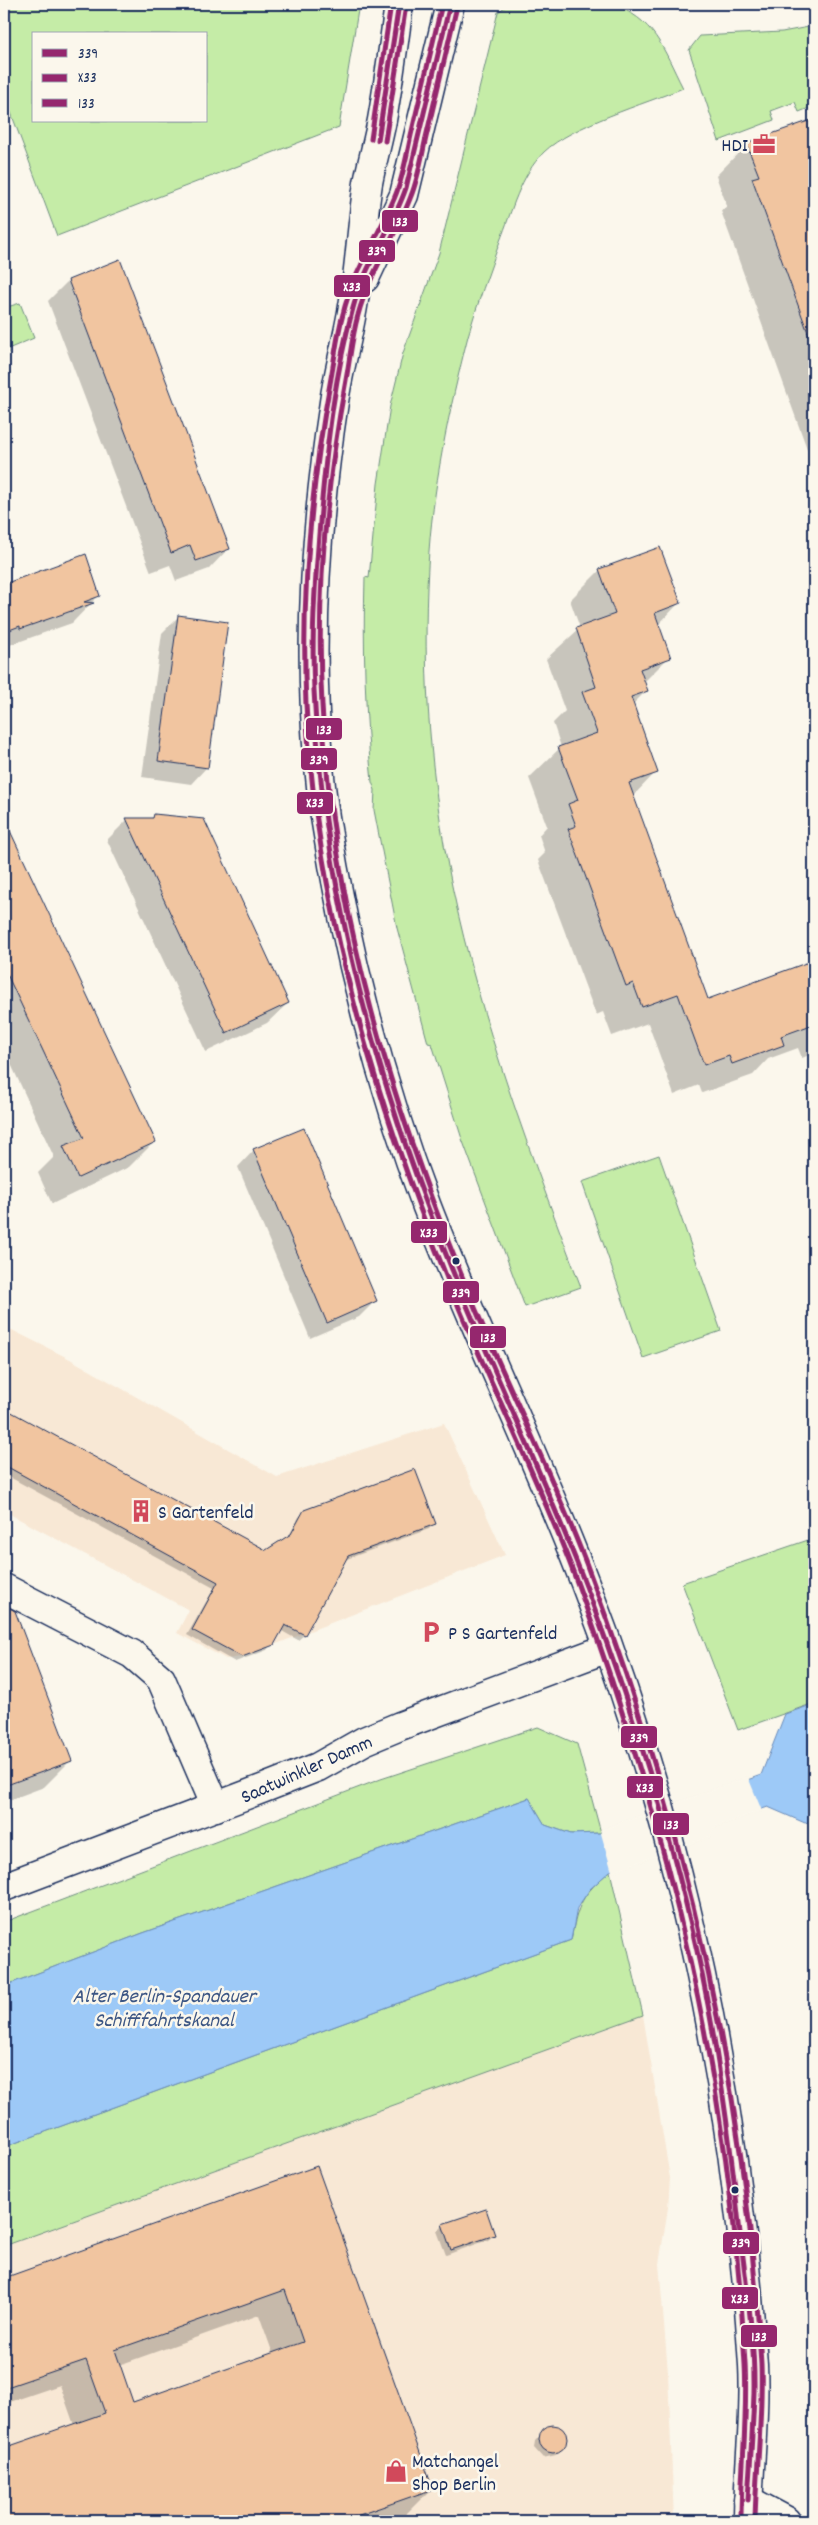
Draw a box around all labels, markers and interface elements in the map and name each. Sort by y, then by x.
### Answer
legend [32,32,208,122]
text: 339 [78,44,98,66]
text: X33 [78,68,97,90]
text: 133 [78,94,95,116]
office icon: HDI [751,131,777,157]
place label: HDI [721,133,748,161]
line badge: 133 [381,209,419,233]
text: 133 [392,213,408,233]
line badge: 339 [358,239,396,263]
text: 339 [368,242,386,262]
line badge: X33 [333,274,371,298]
text: X33 [343,278,361,298]
line badge: 133 [305,717,343,741]
text: 133 [316,721,332,741]
line badge: 339 [300,747,338,771]
text: 339 [310,751,328,771]
line badge: X33 [296,791,334,815]
text: X33 [306,794,324,814]
line badge: X33 [410,1220,448,1244]
text: X33 [420,1224,438,1244]
unlabelled marker [451,1256,461,1266]
line badge: 339 [442,1280,480,1304]
text: 339 [452,1284,470,1304]
line badge: 133 [469,1325,507,1349]
text: 133 [480,1329,496,1349]
building icon: S Gartenfeld [128,1498,154,1524]
place label: S Gartenfeld [158,1500,254,1528]
parking icon: P S Gartenfeld [418,1619,444,1645]
place label: P S Gartenfeld [448,1621,557,1649]
line badge: 339 [620,1725,658,1749]
street label: Saatwinkler Damm [237,1729,378,1812]
text: 339 [630,1729,648,1749]
line badge: X33 [626,1775,664,1799]
text: X33 [636,1779,654,1799]
line badge: 133 [652,1812,690,1836]
text: 133 [663,1816,679,1836]
water label: Alter Berlin-Spandauer Schifffahrtskanal [72,1983,258,2037]
unlabelled marker [730,2185,740,2195]
line badge: 339 [722,2231,760,2255]
text: 339 [732,2234,750,2254]
line badge: X33 [721,2286,759,2310]
text: X33 [731,2290,749,2310]
line badge: 133 [740,2324,778,2348]
text: 133 [751,2328,767,2348]
place label: Matchangel Shop Berlin [412,2449,499,2500]
shop icon: Matchangel Shop Berlin [383,2458,409,2484]

